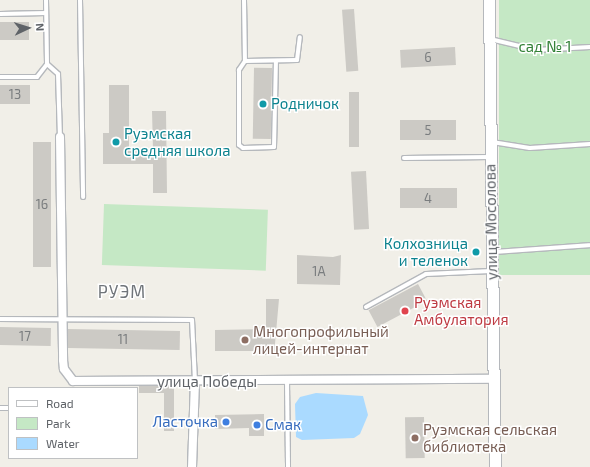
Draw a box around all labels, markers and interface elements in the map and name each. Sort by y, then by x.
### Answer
north arrow [8,8,48,48]
text: N [34,23,47,32]
park label: сад № 1 [518,38,572,56]
house number: 6 [424,49,432,65]
house number: 13 [9,86,21,102]
place label: Родничок [271,95,339,113]
marker: Родничок [258,99,268,109]
house number: 5 [425,122,431,138]
place label: Руэмская средняя школа [124,124,230,159]
marker: Руэмская средняя школа [111,137,121,147]
street label: улица Мосолова [481,164,501,280]
house number: 4 [424,190,432,206]
house number: 16 [36,196,48,212]
place label: Колхозница и теленок [384,234,468,269]
marker: Колхозница и теленок [471,247,481,257]
house number: 1А [312,263,326,279]
district label: РУЭМ [98,282,146,302]
place label: Руэмская Амбулатория [414,293,509,328]
marker: Руэмская Амбулатория [399,305,411,317]
place label: Многопрофильный лицей-интернат [253,322,389,357]
house number: 17 [19,328,31,344]
house number: 11 [118,331,128,347]
marker: Многопрофильный лицей-интернат [240,335,250,345]
street label: улица Победы [157,373,257,391]
legend [8,387,138,459]
text: Road [46,396,74,410]
place label: Ласточка [152,413,218,431]
text: Park [46,416,71,430]
place label: Смак [265,416,301,434]
marker: Ласточка [221,417,231,427]
marker: Смак [252,420,262,430]
place label: Руэмская сельская библиотека [423,420,557,455]
marker: Руэмская сельская библиотека [410,433,420,443]
text: Water [46,436,80,450]

